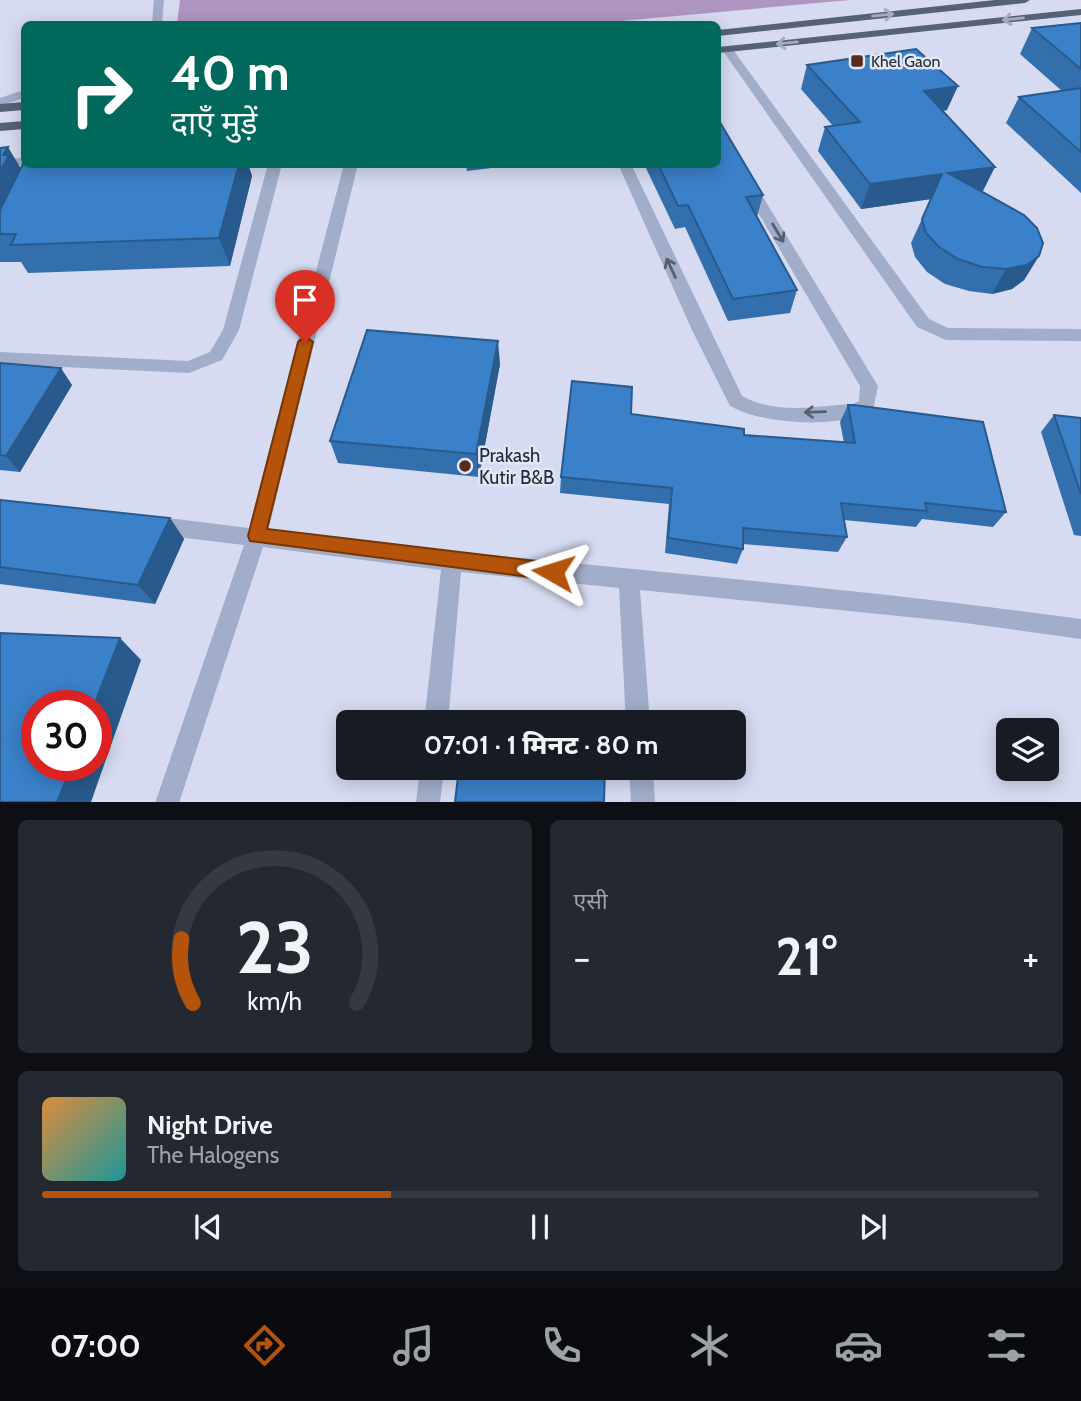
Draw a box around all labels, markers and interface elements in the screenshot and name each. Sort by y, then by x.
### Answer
one-way arrow [871,8,894,21]
one-way arrow [1002,12,1025,25]
one-way arrow [776,36,799,49]
text: 40 m [171,43,290,102]
icon: right [56,49,147,140]
place label: Khel Gaon [871,52,941,71]
marker: Khel Gaon [849,53,865,69]
text: दाएँ मुड़ें [171,103,257,142]
one-way arrow [771,223,785,243]
one-way arrow [664,258,677,279]
pin [275,270,335,342]
icon: arrive [286,281,324,319]
one-way arrow [803,406,826,419]
place label: Prakash Kutir B&B [479,444,554,489]
marker: Prakash Kutir B&B [457,458,473,474]
position arrow [516,535,590,609]
speed limit sign: 30 [21,690,112,781]
map controls [996,718,1059,781]
button: layers [996,718,1059,781]
text: 07:01 · 1 मिनट · 80 m [424,729,658,761]
text: एसी [574,887,608,915]
text: 23 [236,903,314,991]
text: 21° [775,925,837,988]
text: − [574,934,590,981]
text: + [1022,934,1039,981]
text: km/h [247,985,302,1015]
text: Night Drive [147,1109,273,1141]
text: The Halogens [147,1141,279,1169]
icon: previous [189,1208,227,1246]
icon: pause [521,1208,559,1246]
icon: next [854,1208,892,1246]
icon: directions [240,1321,289,1370]
icon: music [389,1321,438,1370]
icon: phone [537,1321,586,1370]
icon: climate [685,1321,734,1370]
icon: car [834,1321,883,1370]
icon: filters [982,1321,1031,1370]
text: 07:00 [50,1326,141,1365]

